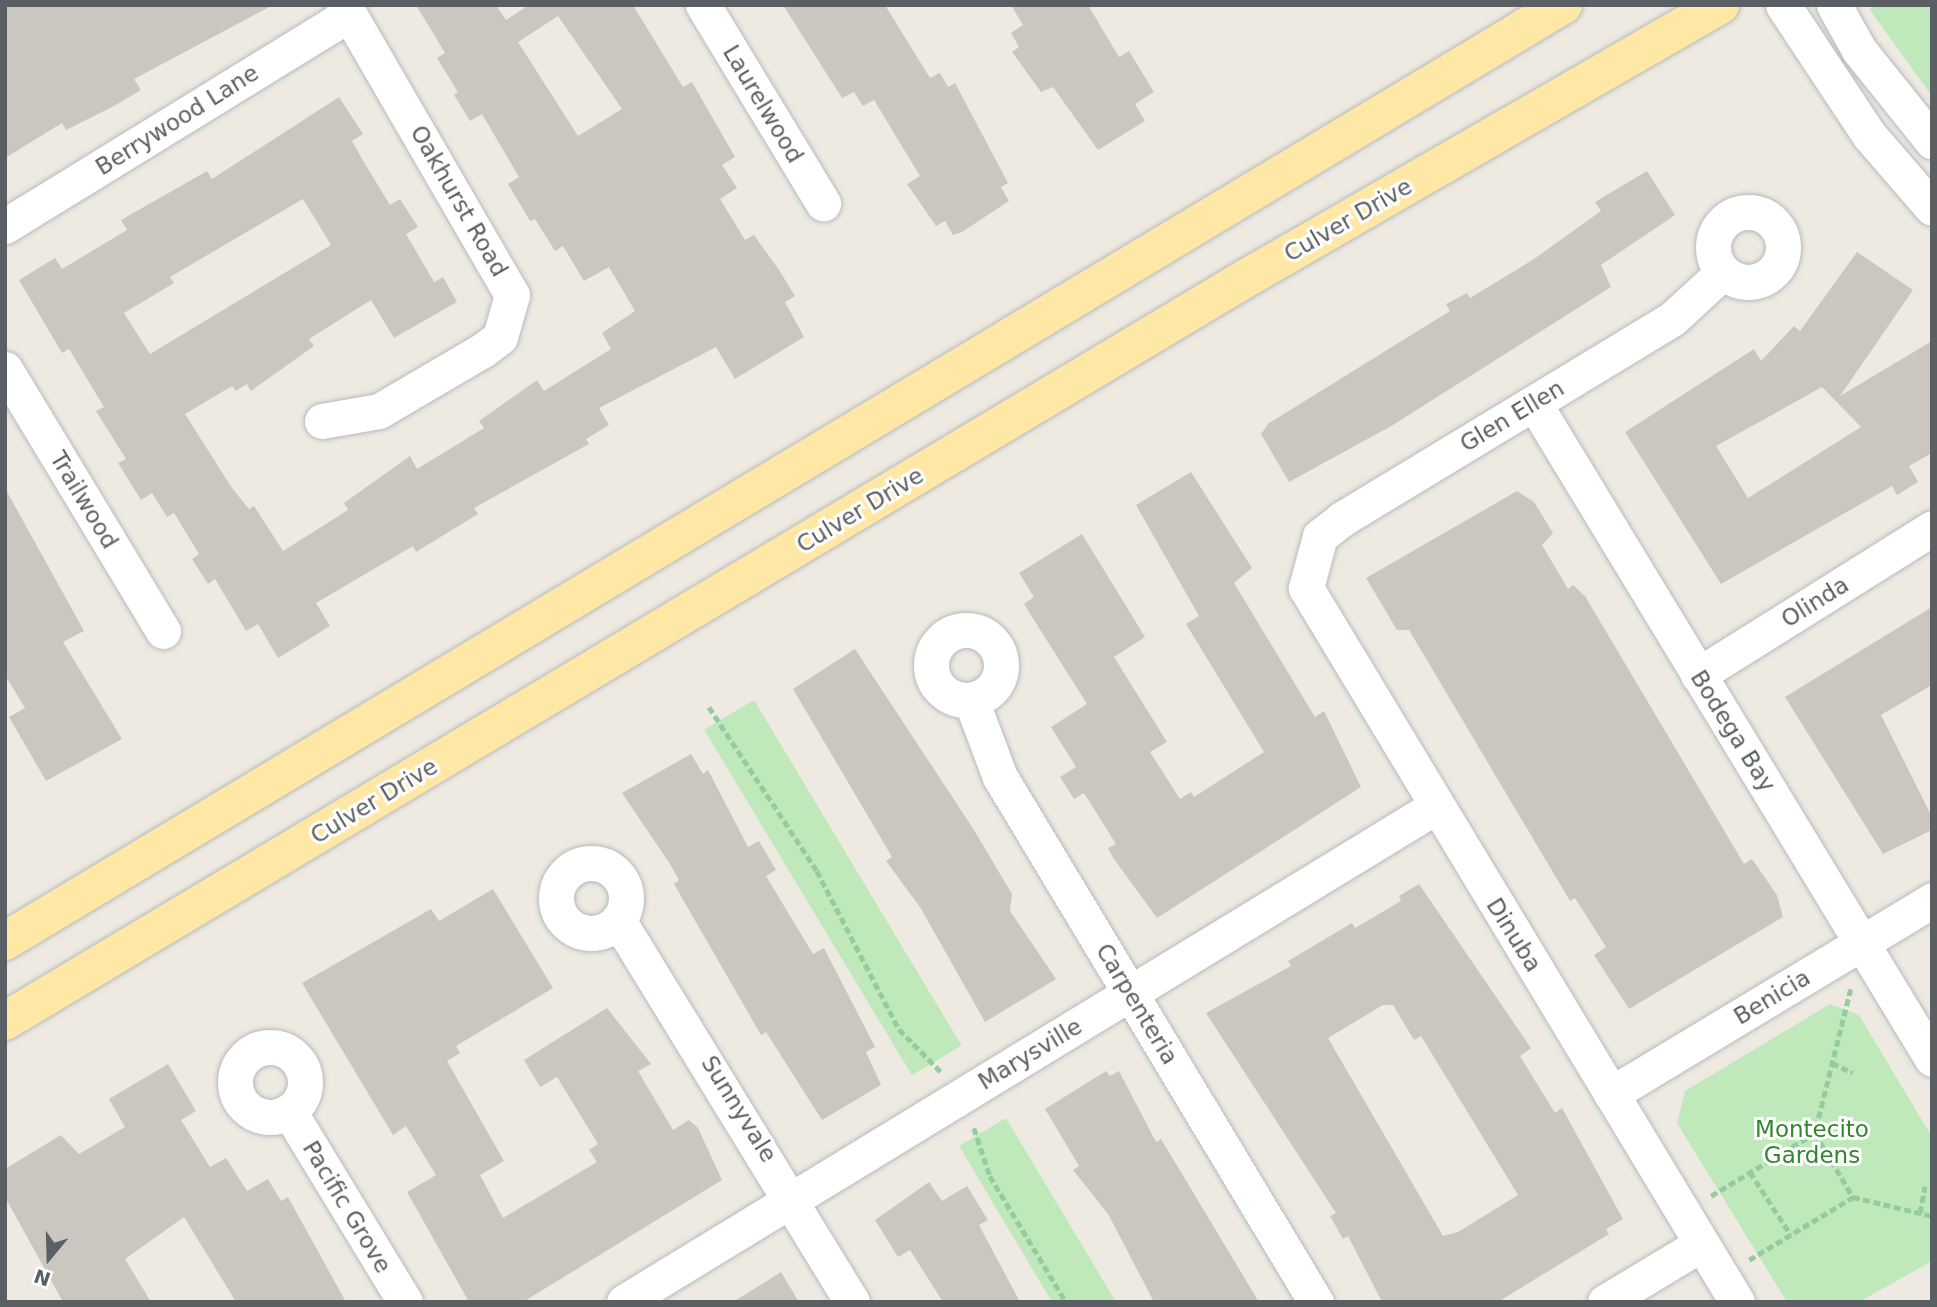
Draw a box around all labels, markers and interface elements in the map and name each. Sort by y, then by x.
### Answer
street label: Laurelwood [717,40,809,168]
street label: Berrywood Lane [91,59,263,181]
street label: Oakhurst Road [405,120,513,282]
street label: Culver Drive [1279,172,1417,268]
street label: Glen Ellen [1455,374,1569,458]
street label: Trailwood [44,446,124,554]
street label: Culver Drive [792,461,928,559]
street label: Olinda [1776,571,1854,633]
street label: Bodega Bay [1685,665,1781,797]
street label: Culver Drive [306,752,442,850]
street label: Dinuba [1481,893,1547,977]
street label: Carpenteria [1090,939,1184,1069]
street label: Benicia [1729,964,1815,1030]
street label: Marysville [973,1012,1087,1096]
street label: Sunnyvale [695,1051,783,1167]
park label: Montecito Gardens [1755,1115,1869,1169]
street label: Pacific Grove [297,1136,397,1278]
north arrow [14,1223,84,1293]
text: N [31,1265,53,1291]

